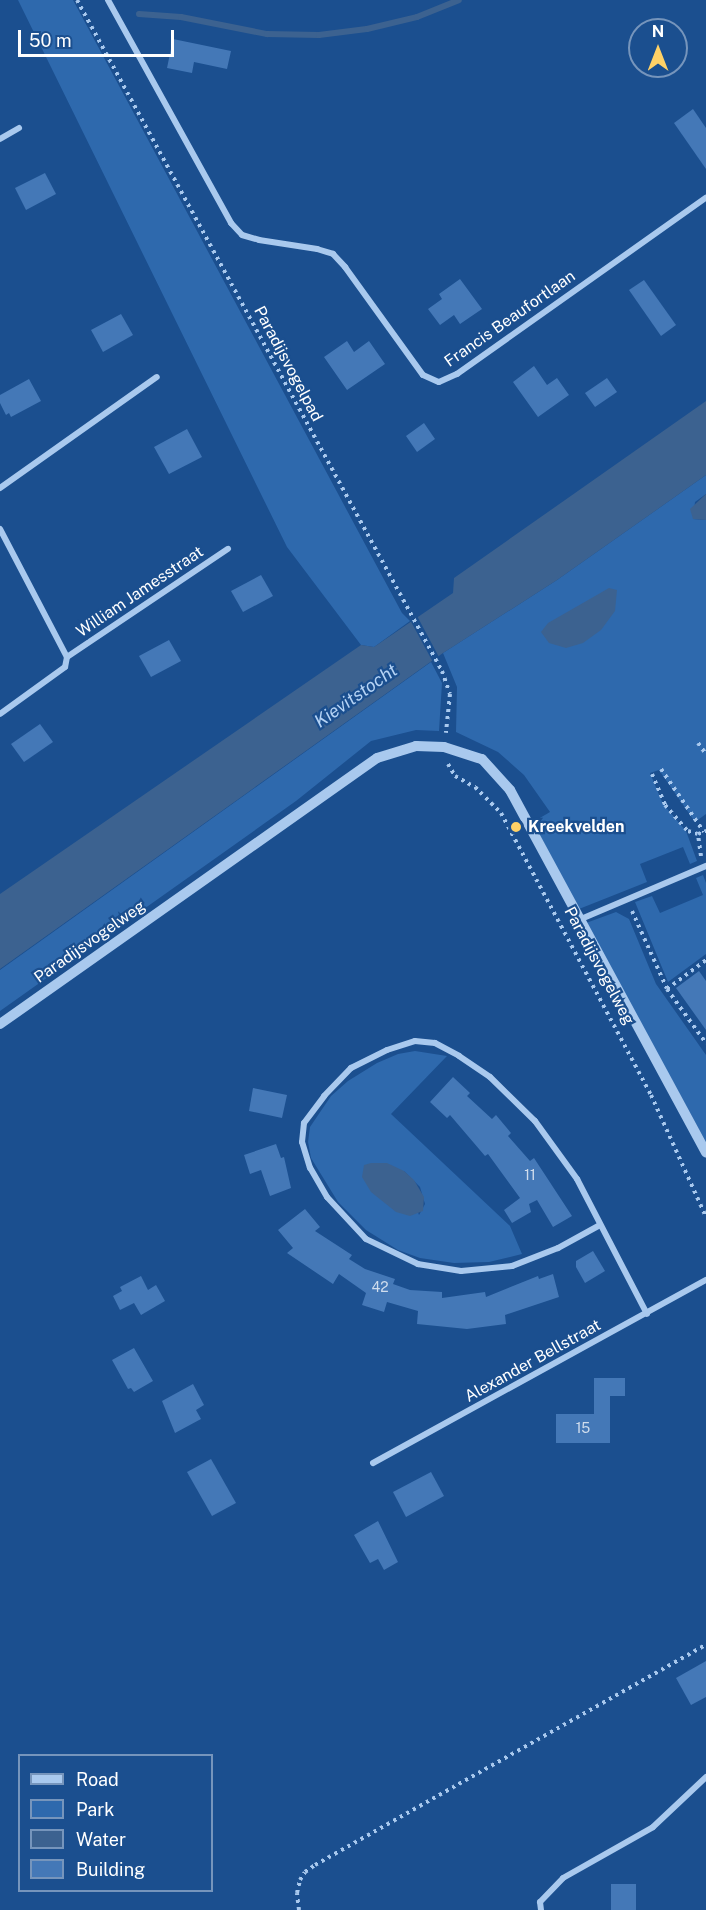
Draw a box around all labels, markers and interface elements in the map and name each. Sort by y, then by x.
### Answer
scale bar [21,18,177,56]
north arrow [628,18,688,78]
text: N [652,22,664,41]
text: 50 m [29,30,72,51]
street label: Francis Beaufortlaan [441,267,579,371]
street label: Paradijsvogelpad [250,303,326,425]
street label: William Jamesstraat [73,542,207,642]
water label: Kievitstocht [310,660,402,732]
place label: Kreekvelden [528,817,625,837]
marker: Kreekvelden [509,820,523,834]
street label: Paradijsvogelweg [31,897,149,987]
street label: Paradijsvogelweg [560,904,638,1028]
house number: 11 [524,1167,536,1183]
house number: 42 [371,1279,389,1295]
street label: Alexander Bellstraat [462,1316,604,1406]
house number: 15 [576,1420,590,1436]
legend [18,1754,213,1892]
text: Road [76,1769,119,1790]
text: Park [76,1799,114,1820]
text: Water [76,1829,126,1850]
text: Building [76,1859,145,1880]

